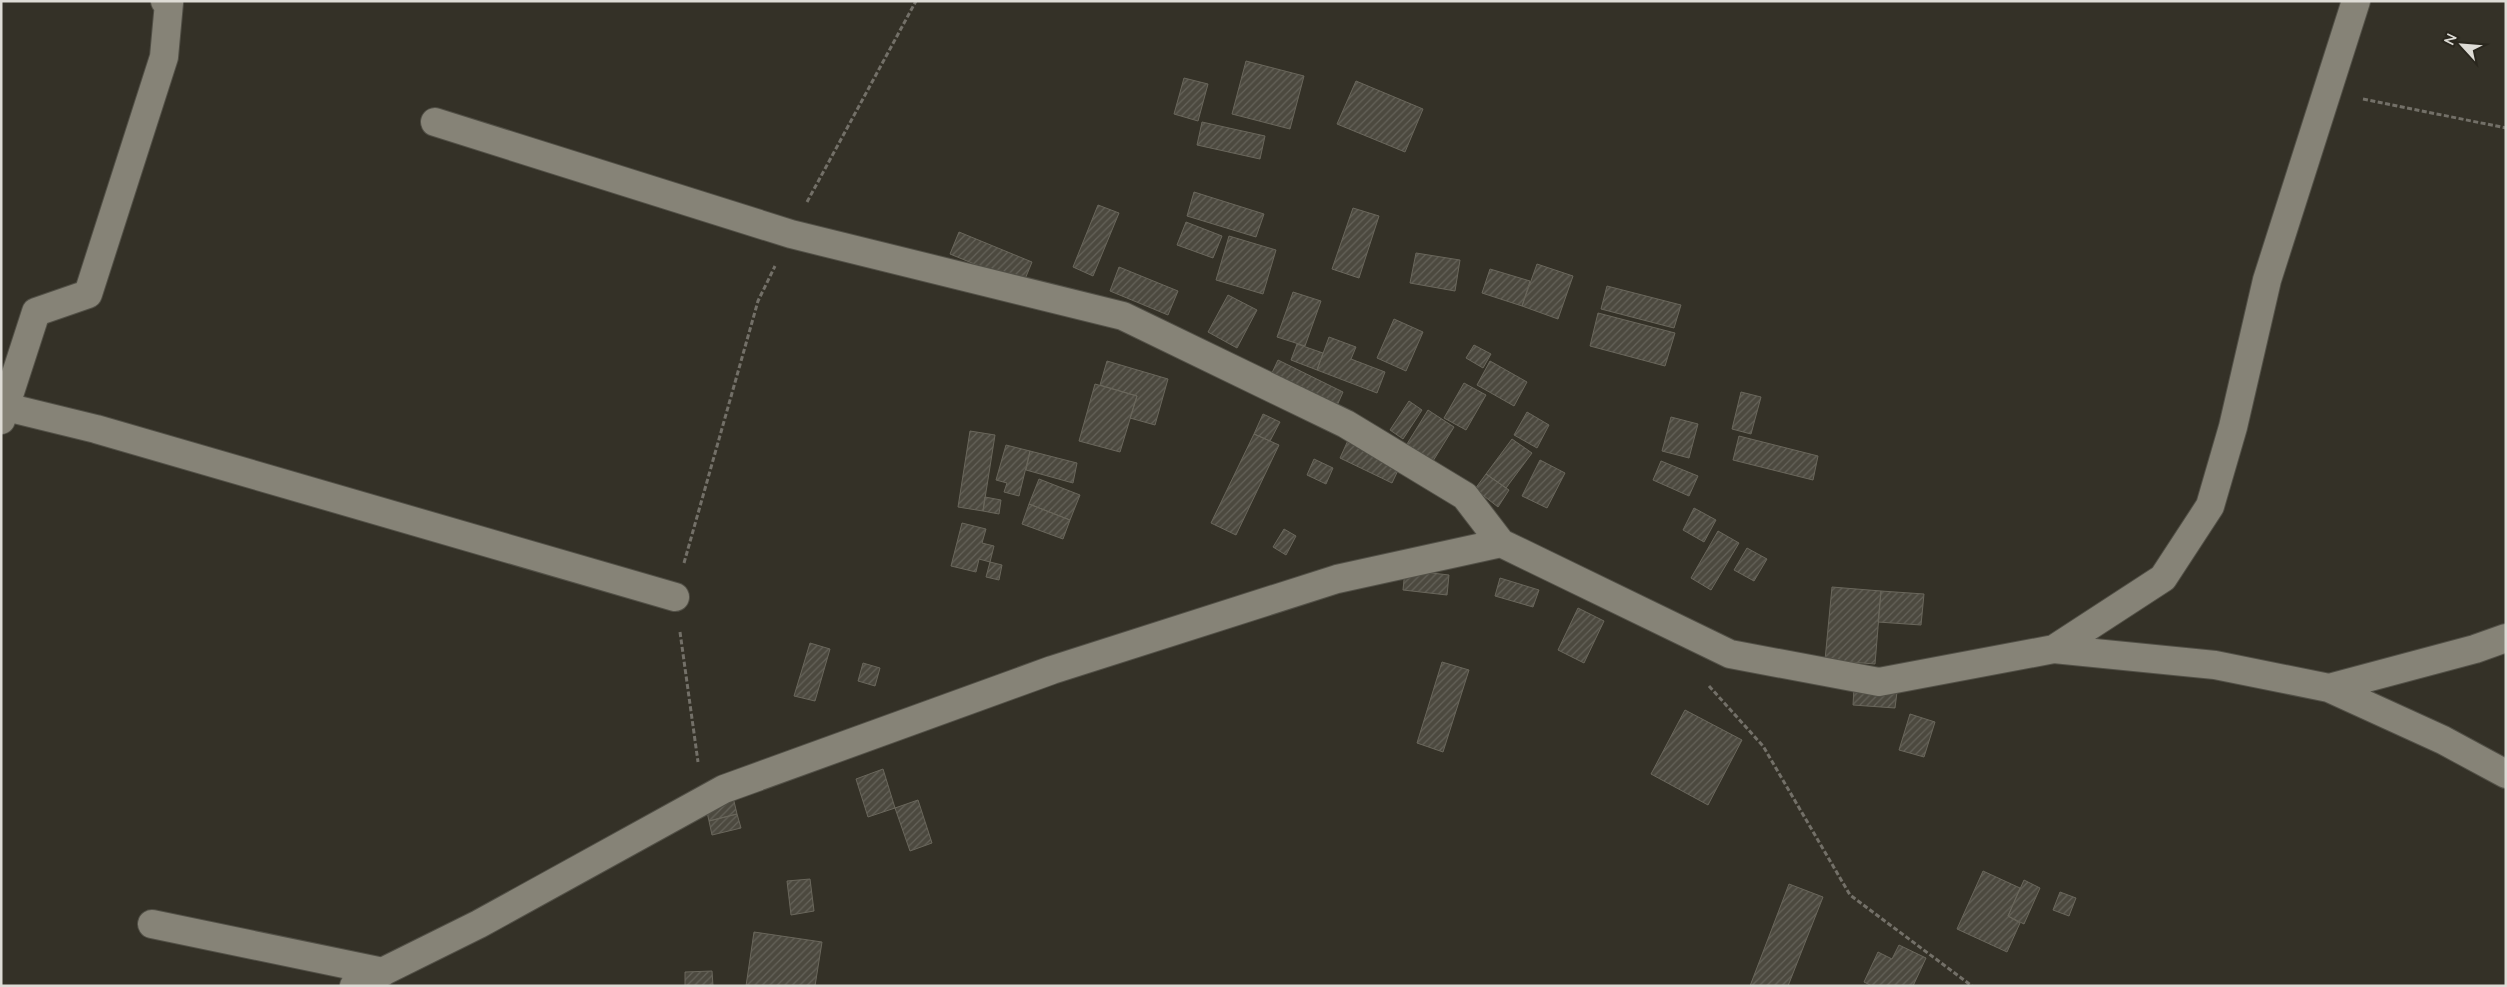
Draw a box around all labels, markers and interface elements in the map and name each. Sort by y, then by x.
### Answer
north arrow [2437,20,2487,70]
text: N [2440,31,2460,48]

